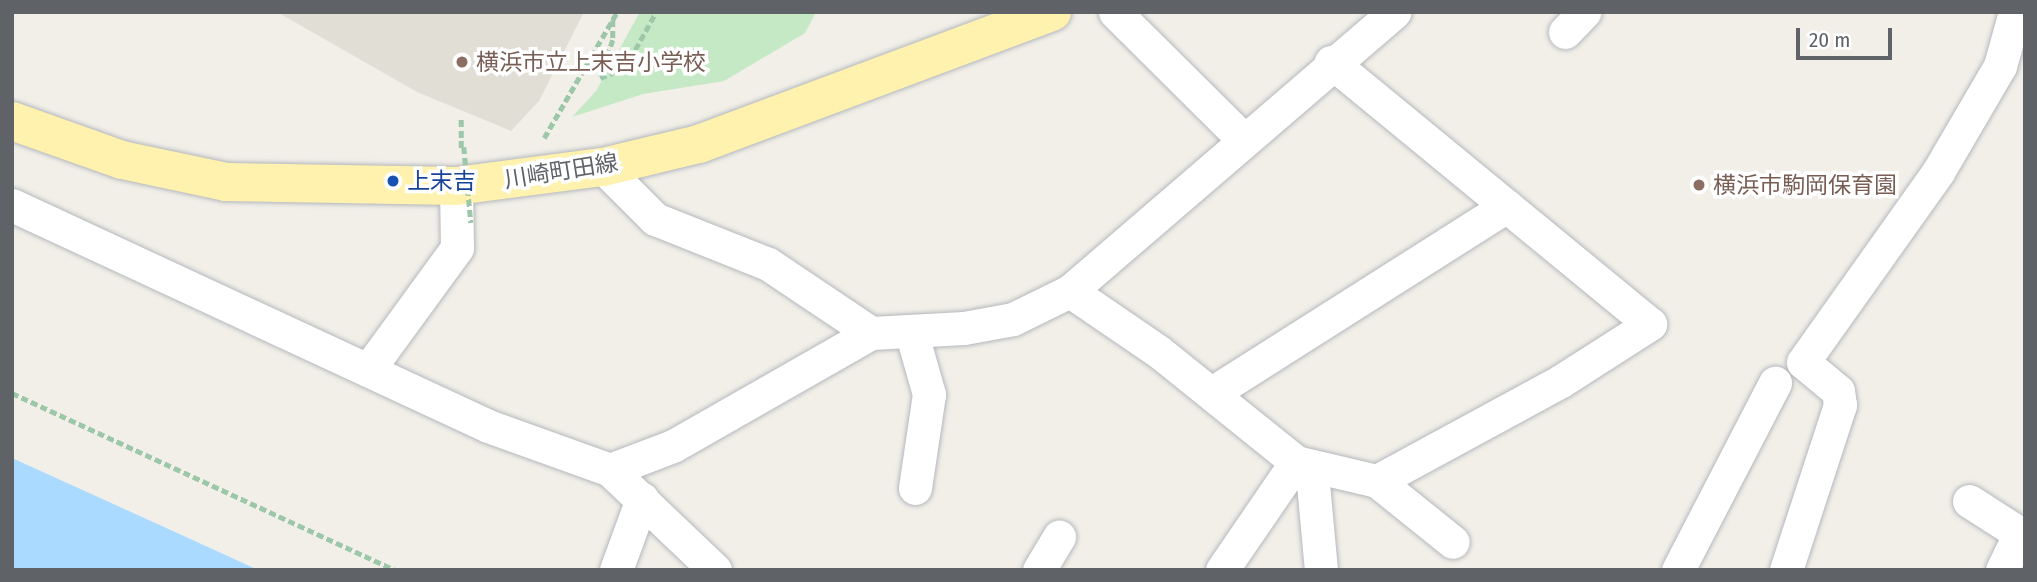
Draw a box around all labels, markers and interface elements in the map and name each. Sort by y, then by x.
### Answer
scale bar [1799,14,1895,58]
text: 20 m [1809,27,1850,53]
place label: 横浜市立上末吉小学校 [476,48,706,76]
marker: 横浜市立上末吉小学校 [454,54,470,70]
street label: 川崎町田線 [502,148,620,194]
place label: 上末吉 [407,167,476,195]
place label: 横浜市駒岡保育園 [1713,171,1897,199]
marker: 上末吉 [385,173,401,189]
marker: 横浜市駒岡保育園 [1691,177,1707,193]

